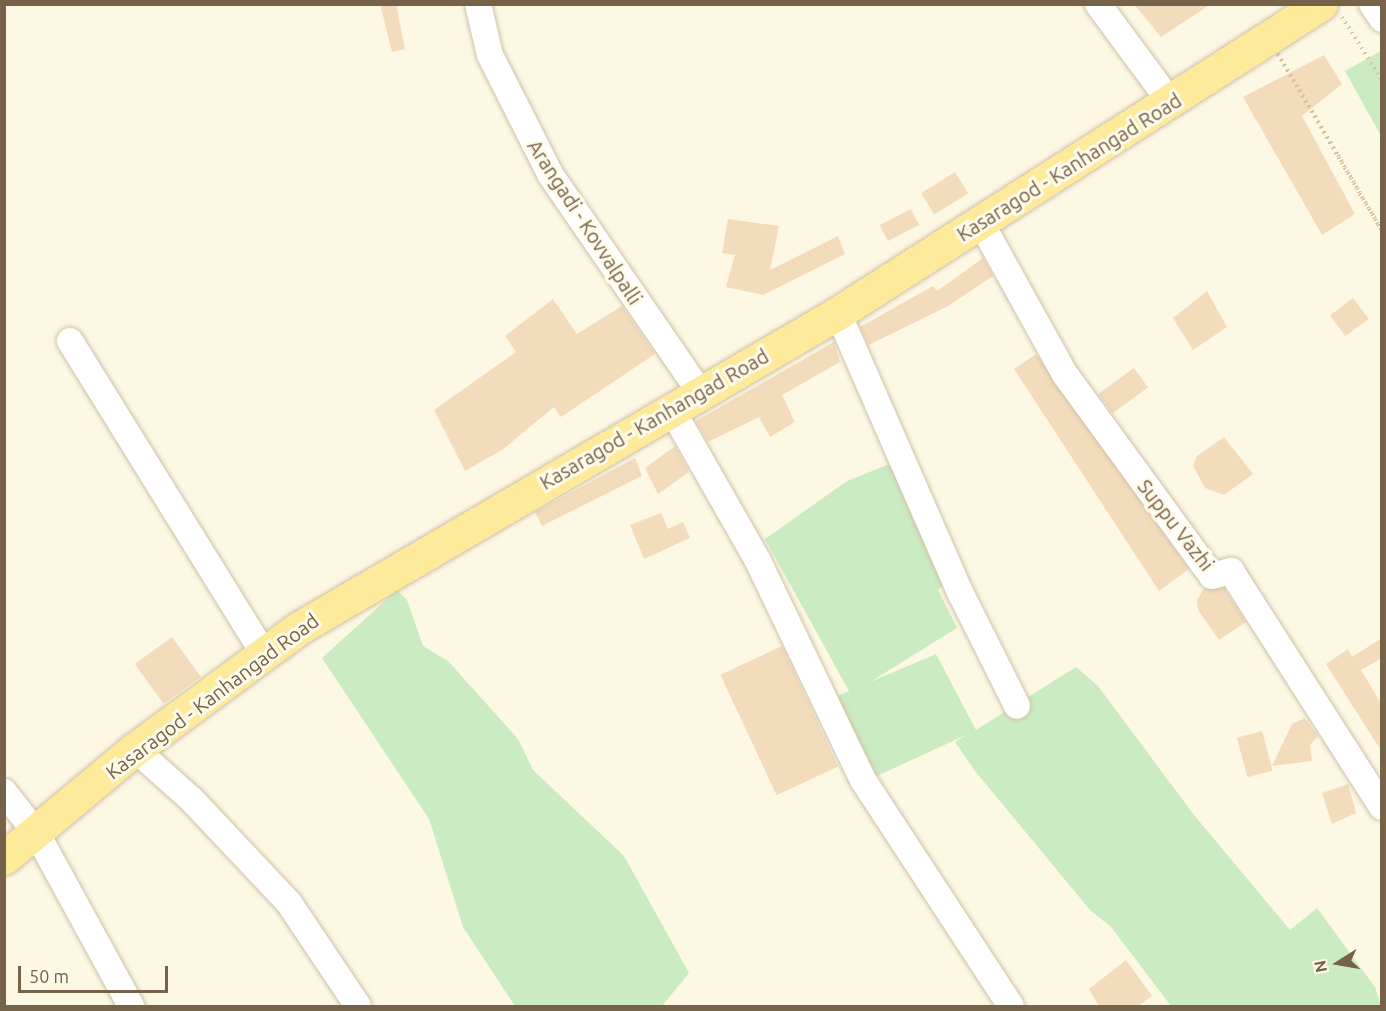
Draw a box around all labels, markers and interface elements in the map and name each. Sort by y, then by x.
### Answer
street label: Kasaragod - Kanhangad Road [952,88,1186,246]
street label: Arangadi - Kovvalpalli [523,135,647,309]
street label: Kasaragod - Kanhangad Road [535,344,773,494]
street label: Suppu Vazhi [1133,475,1219,575]
street label: Kasaragod - Kanhangad Road [101,608,323,784]
north arrow [1308,933,1368,993]
scale bar [21,954,171,992]
text: N [1310,959,1330,974]
text: 50 m [29,966,69,986]

